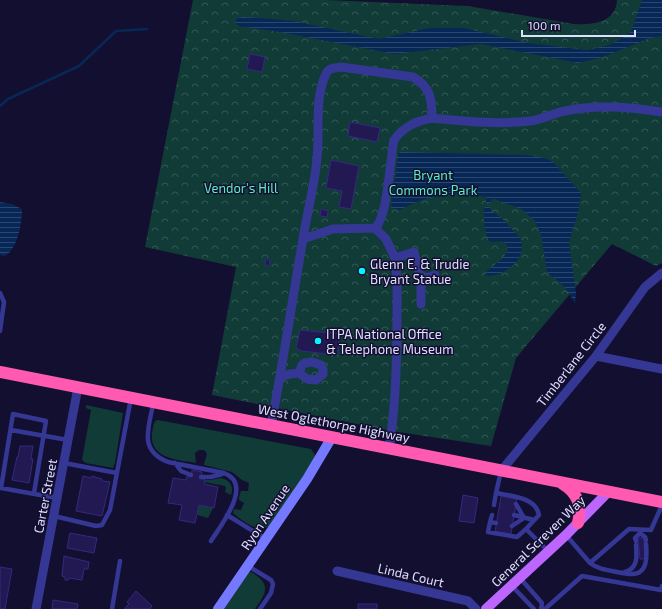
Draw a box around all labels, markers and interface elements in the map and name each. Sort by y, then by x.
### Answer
scale bar [522,12,635,38]
text: 100 m [528,18,560,32]
park label: Bryant Commons Park [389,167,478,198]
park label: Vendor's Hill [204,180,278,196]
place label: Glenn E. & Trudie Bryant Statue [370,256,469,287]
marker: Glenn E. & Trudie Bryant Statue [357,266,367,276]
street label: Timberlane Circle [533,318,609,410]
place label: ITPA National Office & Telephone Museum [326,326,454,357]
marker: ITPA National Office & Telephone Museum [313,336,323,346]
street label: West Oglethorpe Highway [257,400,411,446]
street label: Carter Street [30,457,60,535]
street label: Ryon Avenue [237,481,293,553]
street label: General Screven Way [488,492,588,590]
street label: Linda Court [376,560,446,590]

